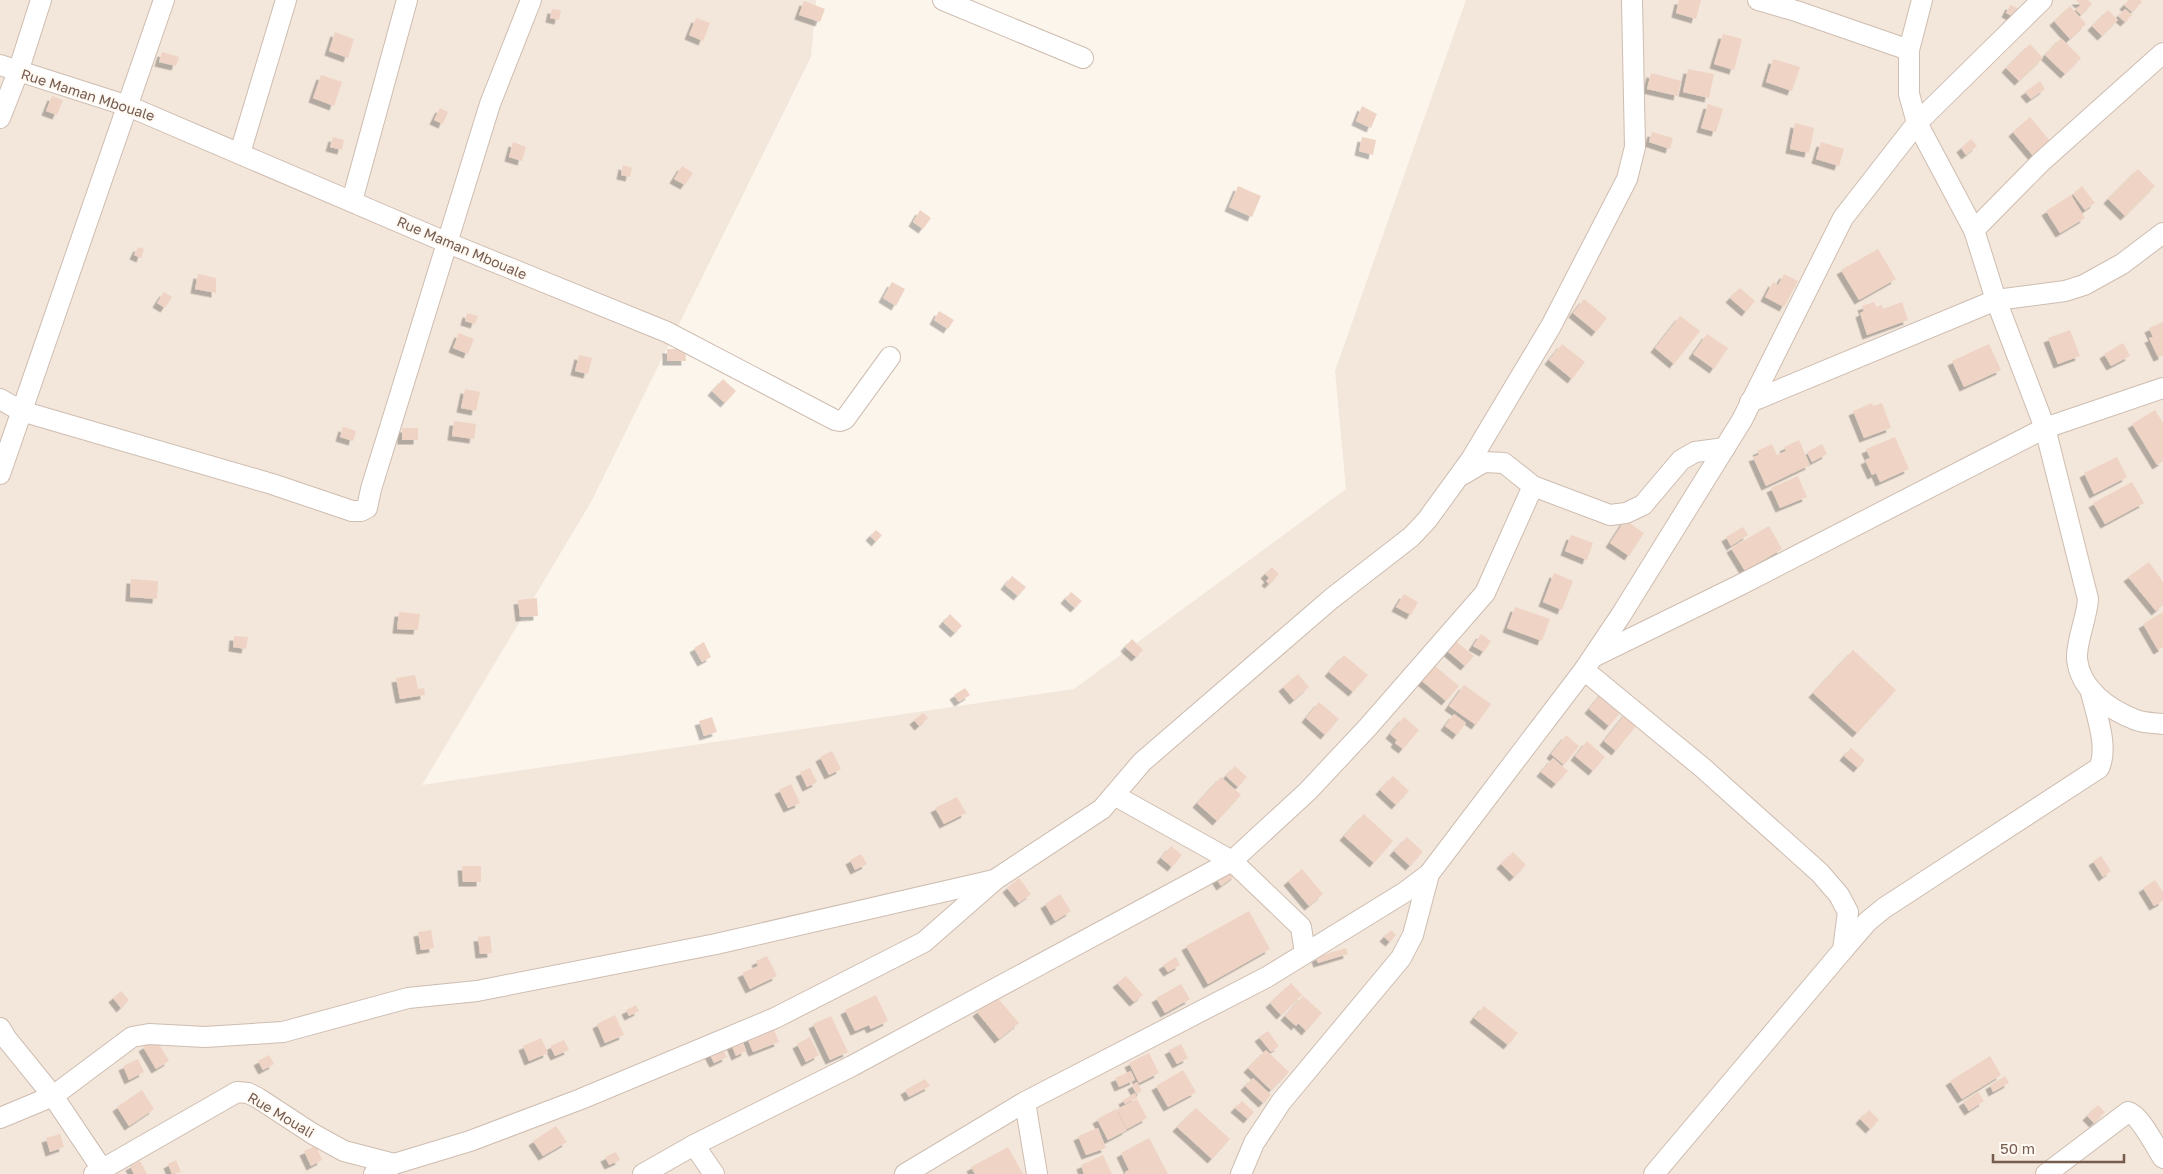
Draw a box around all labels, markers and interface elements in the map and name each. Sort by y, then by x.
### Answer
street label: Rue Maman Mbouale [19,65,157,124]
street label: Rue Maman Mbouale [395,212,530,283]
street label: Rue Mouali [245,1088,318,1141]
scale bar [1993,1132,2124,1164]
text: 50 m [2000,1139,2035,1157]

